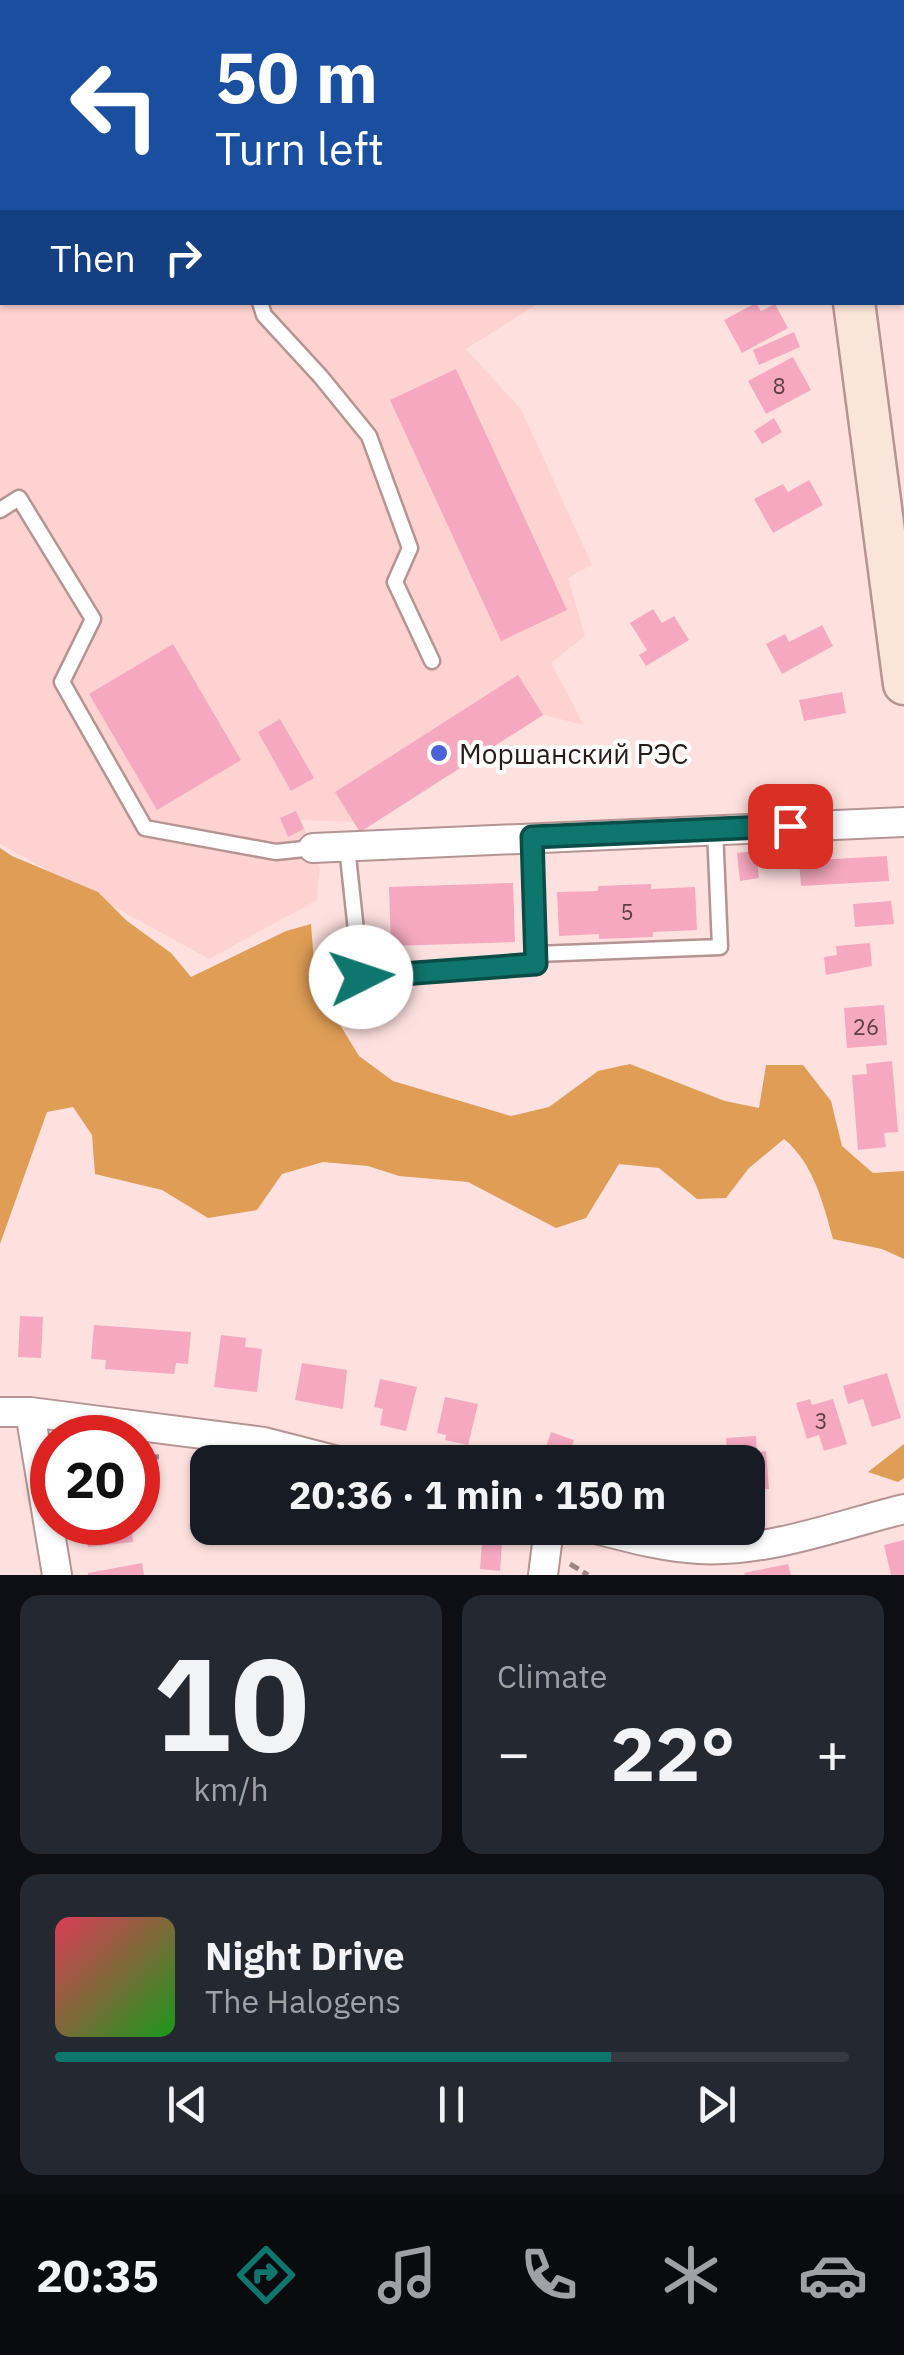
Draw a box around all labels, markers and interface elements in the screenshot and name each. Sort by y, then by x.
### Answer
text: 50 m [215,31,378,122]
icon: left [50,40,180,170]
text: Turn left [215,119,384,177]
icon: right [156,230,211,285]
text: Then [50,233,136,282]
house number: 8 [772,371,786,400]
place label: Моршанский РЭС [459,735,688,772]
marker: Моршанский РЭС [428,742,450,764]
pin [748,784,833,869]
icon: arrive [763,799,818,854]
house number: 5 [620,897,634,926]
position arrow [309,925,413,1029]
house number: 26 [853,1012,879,1041]
house number: 3 [814,1406,828,1435]
speed limit sign: 20 [30,1415,160,1545]
text: 20:36 · 1 min · 150 m [289,1470,666,1519]
text: 10 [153,1618,309,1787]
text: Climate [497,1655,607,1697]
text: 22° [610,1704,736,1802]
text: − [497,1717,530,1788]
text: + [816,1717,849,1788]
text: km/h [193,1768,269,1810]
text: Night Drive [205,1931,405,1980]
text: The Halogens [205,1980,401,2022]
icon: previous [160,2077,215,2132]
icon: pause [424,2077,479,2132]
icon: next [689,2077,744,2132]
icon: directions [231,2240,301,2310]
icon: music [372,2240,442,2310]
icon: phone [514,2240,584,2310]
icon: climate [656,2240,726,2310]
icon: car [798,2240,868,2310]
text: 20:35 [36,2246,159,2304]

